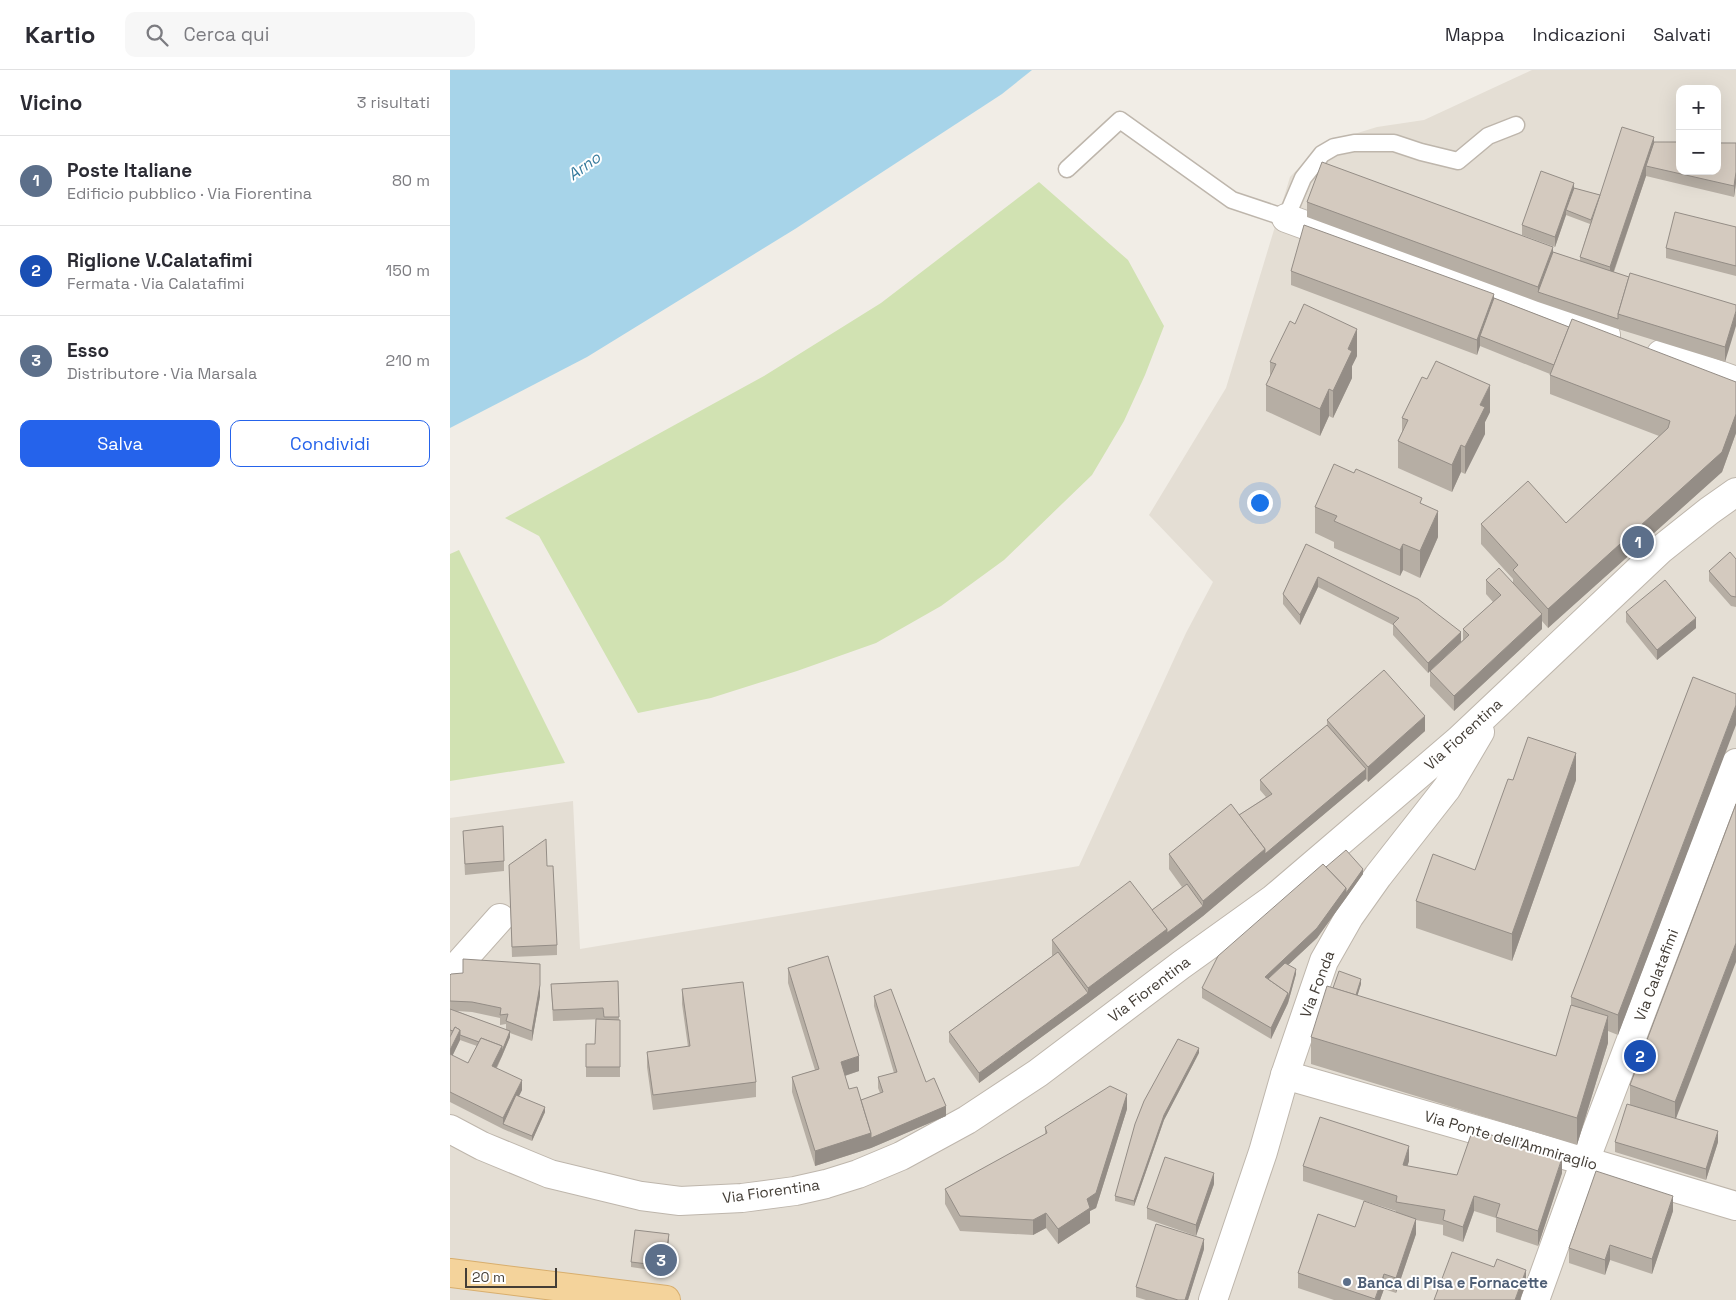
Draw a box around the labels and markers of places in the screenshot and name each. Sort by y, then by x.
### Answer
pin: 1 [1622,523,1654,561]
pin: 2 [1624,1037,1656,1075]
pin: 3 [645,1241,677,1279]
place label: Banca di Pisa e Fornacette [1357,1273,1548,1292]
marker: Banca di Pisa e Fornacette [1341,1276,1353,1288]

